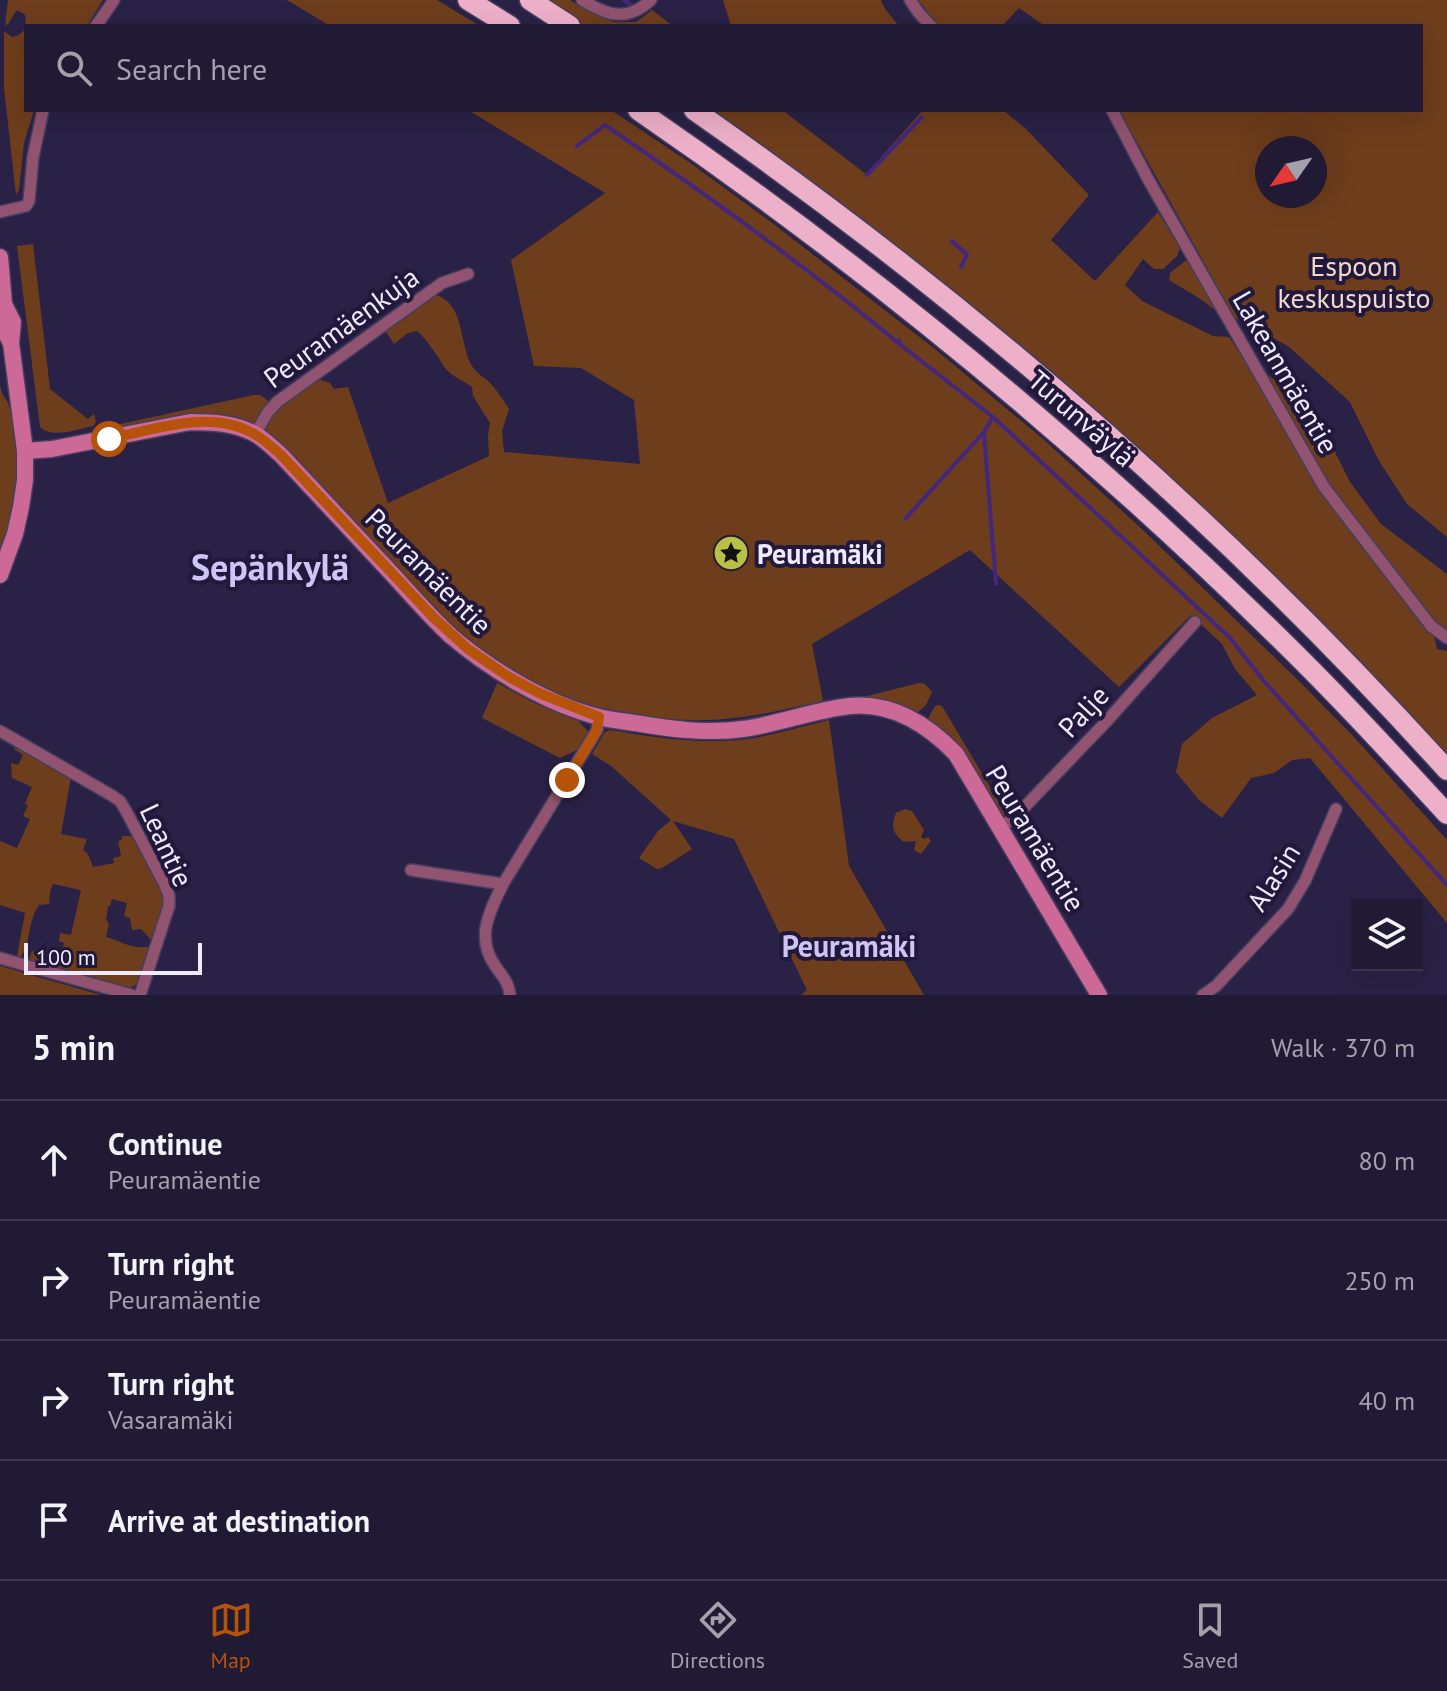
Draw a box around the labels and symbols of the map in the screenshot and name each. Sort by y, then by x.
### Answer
north arrow [1255,136,1327,208]
park label: Espoon keskuspuisto [1277,247,1431,316]
street label: Peuramäenkuja [256,258,426,396]
street label: Lakeanmäentie [1225,284,1347,460]
street label: Turunväylä [1021,361,1143,475]
route start [91,421,127,457]
street label: Peuramäentie [358,500,500,642]
place icon: Peuramäki [712,534,750,572]
place label: Peuramäki [757,535,883,572]
district label: Sepänkylä [191,543,349,590]
street label: Palje [1050,677,1116,745]
street label: Peuramäentie [978,758,1094,918]
route end [549,762,585,798]
street label: Leantie [132,798,202,892]
street label: Alasin [1238,836,1308,918]
district label: Peuramäki [782,926,916,965]
scale bar [24,939,202,975]

